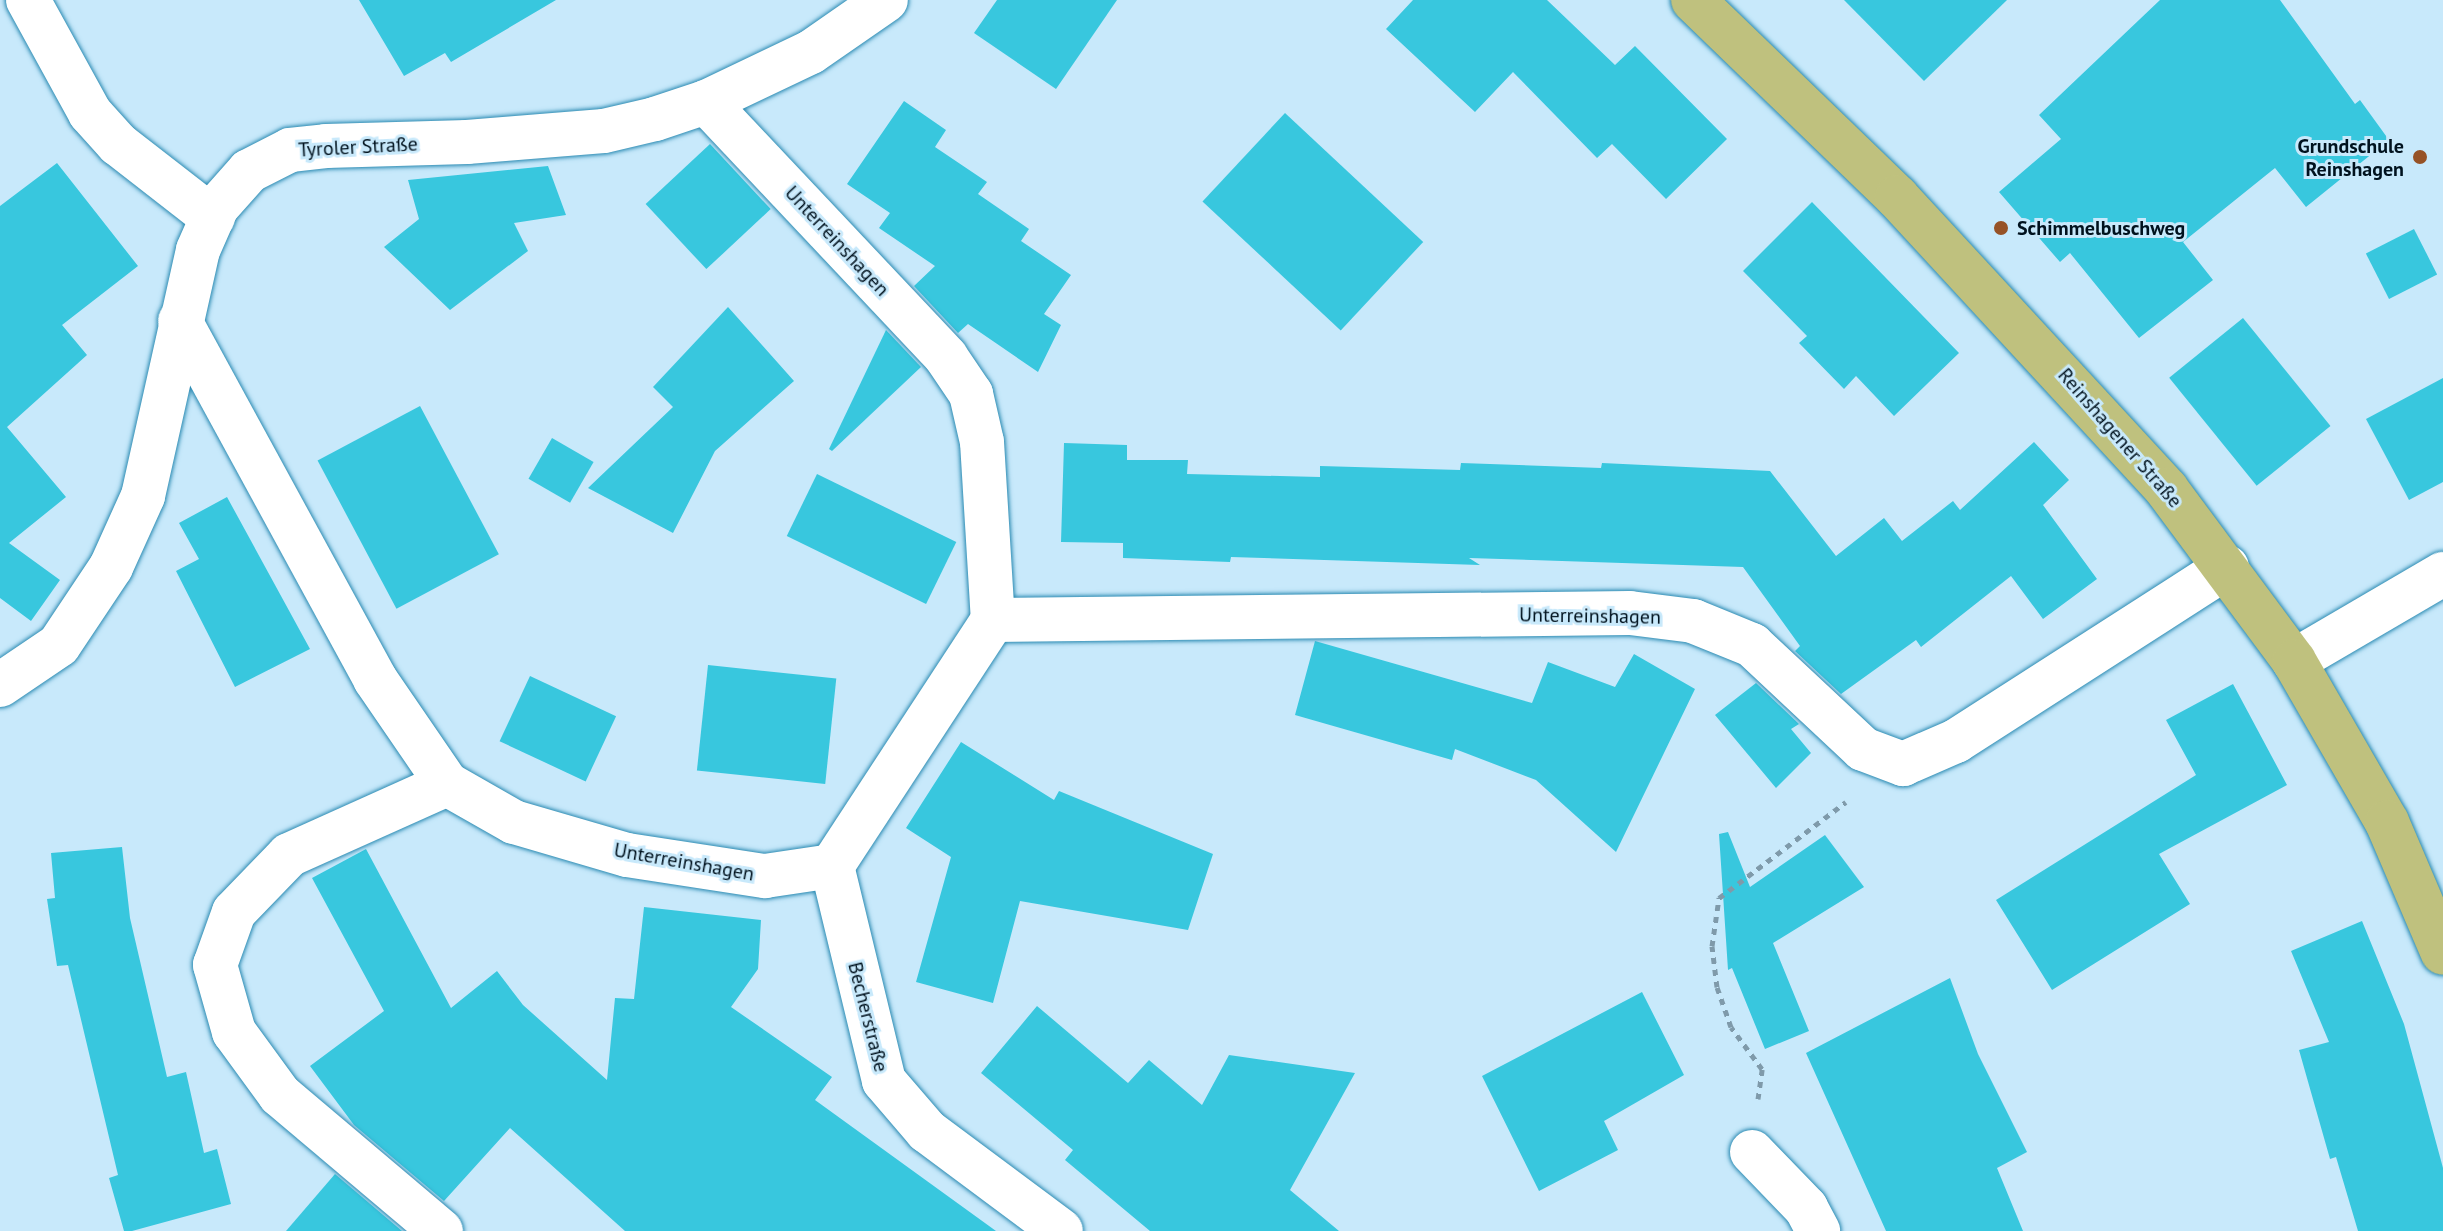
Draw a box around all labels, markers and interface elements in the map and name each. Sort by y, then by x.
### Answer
street label: Tyroler Straße [298,132,418,162]
place label: Grundschule Reinshagen [2298,134,2404,181]
marker: Grundschule Reinshagen [2411,148,2429,166]
street label: Unterreinshagen [780,181,894,301]
place label: Schimmelbuschweg [2017,216,2185,240]
marker: Schimmelbuschweg [1992,219,2010,237]
street label: Reinshagener Straße [2053,363,2187,513]
street label: Unterreinshagen [1519,603,1661,629]
street label: Unterreinshagen [612,838,756,886]
street label: Becherstraße [843,960,893,1074]

